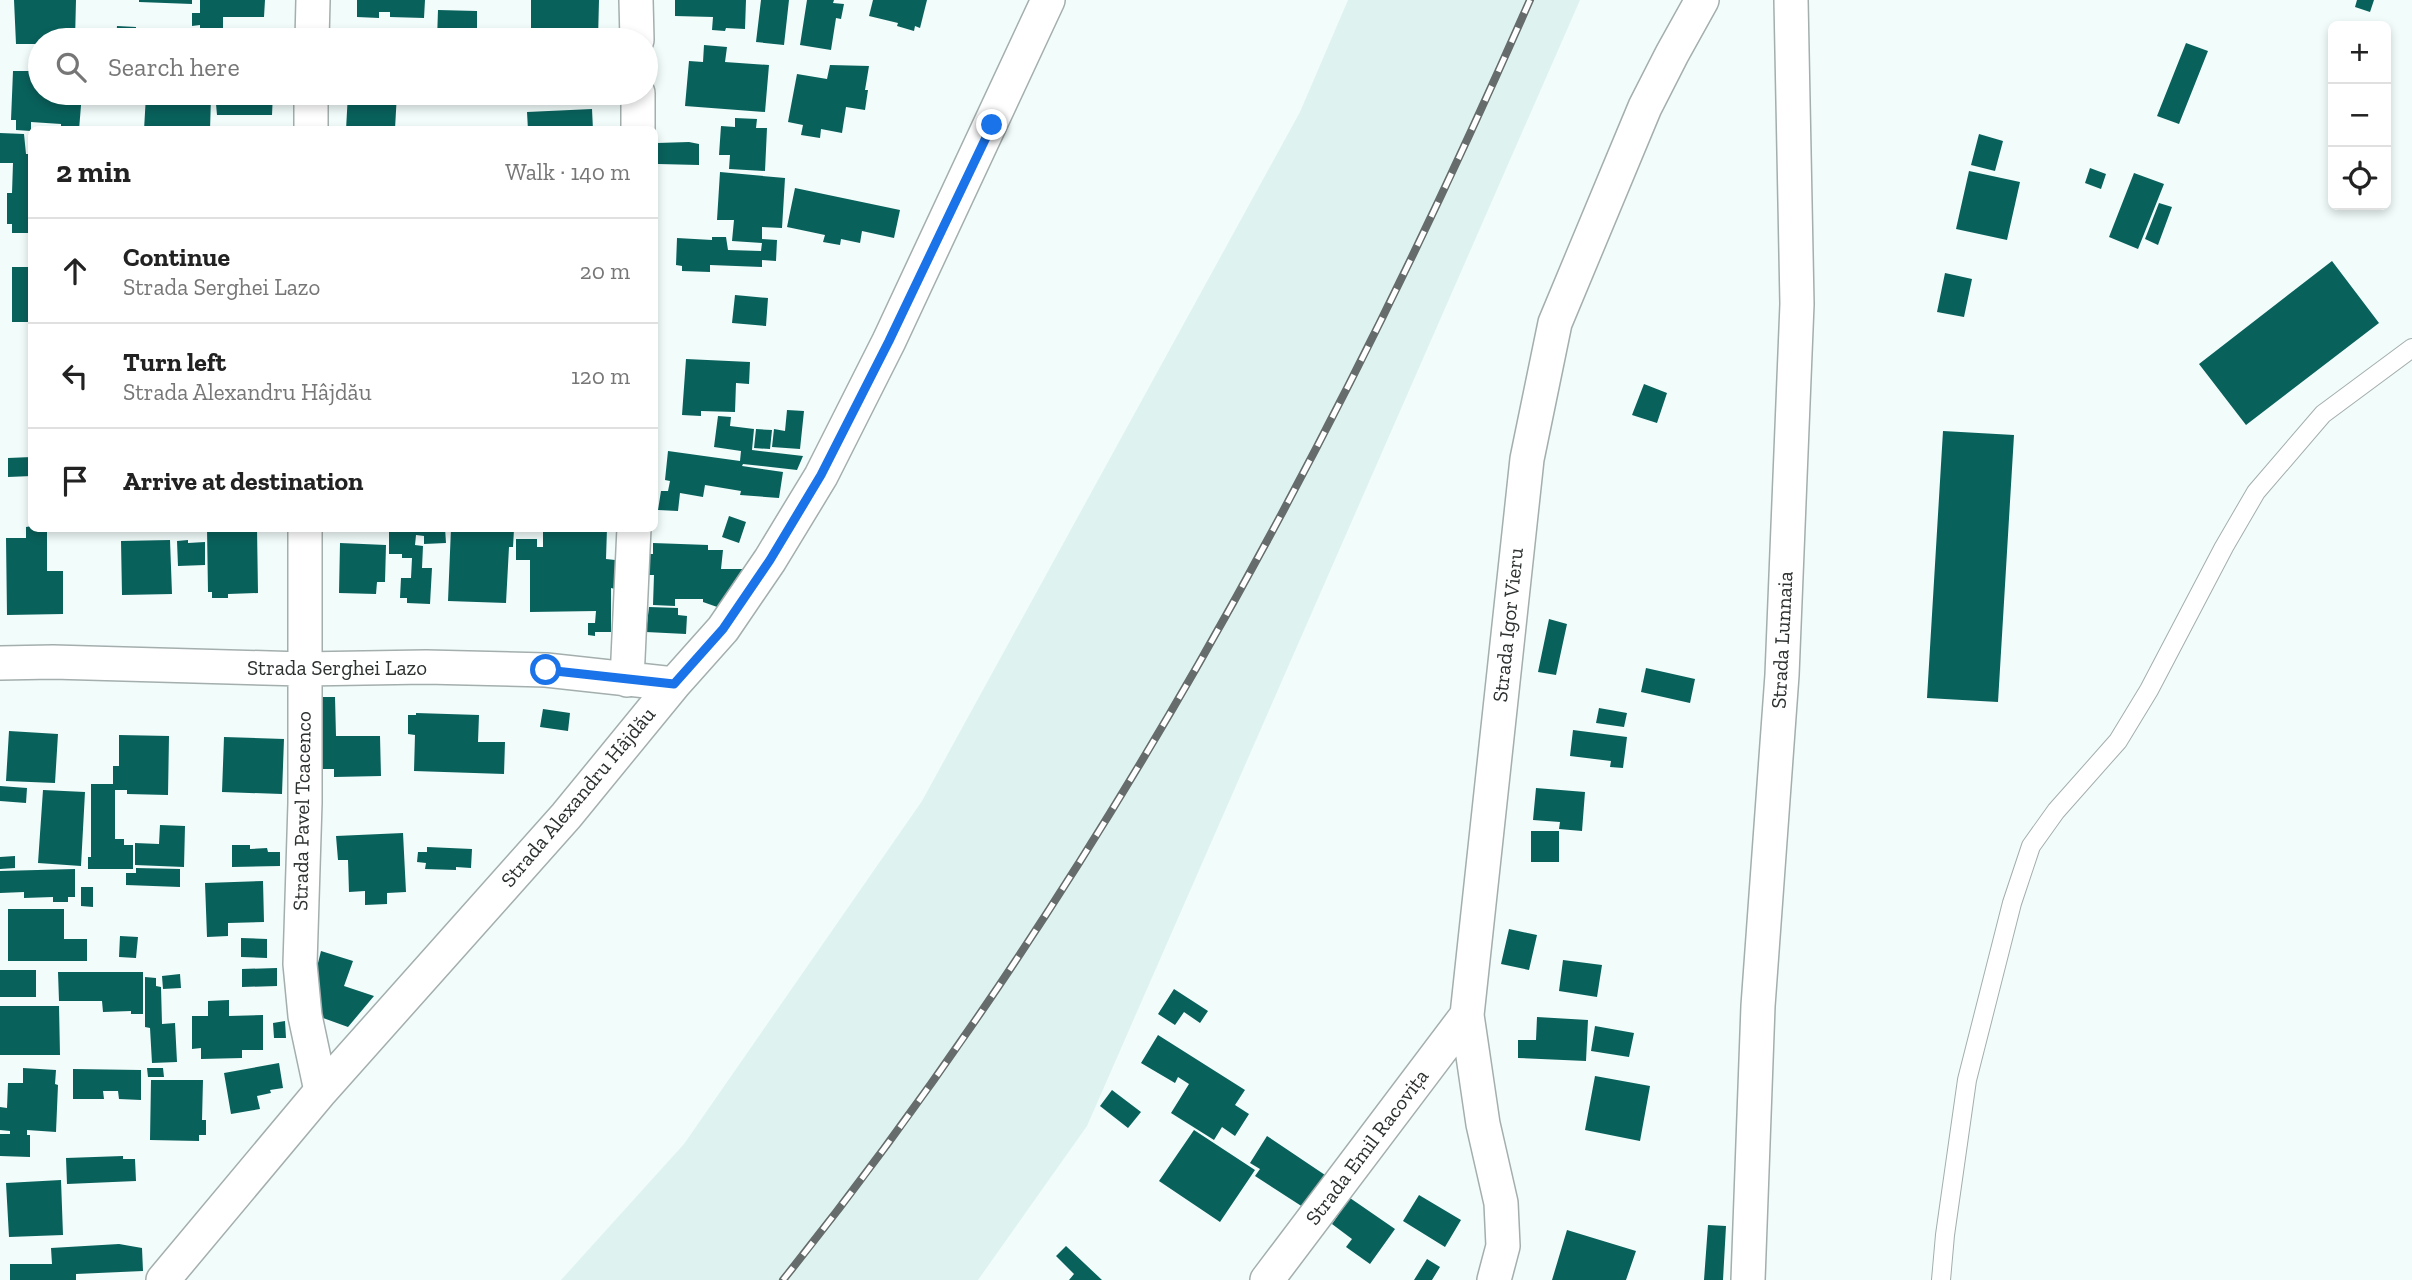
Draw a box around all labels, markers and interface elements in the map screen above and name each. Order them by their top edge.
map controls [2328,21,2391,210]
button: + [2328,21,2391,84]
search box [28,28,658,105]
icon: search [52,48,90,86]
text: Search here [108,51,240,83]
button: − [2328,84,2391,147]
route end [976,109,1007,140]
button: locate [2328,147,2391,210]
text: 2 min [56,154,131,190]
text: Walk · 140 m [505,158,630,186]
text: Continue [123,241,230,273]
icon: ahead [56,252,94,290]
text: 20 m [580,257,630,285]
text: Strada Serghei Lazo [123,273,320,301]
text: Turn left [123,346,226,378]
icon: left [56,357,94,395]
text: 120 m [571,362,630,390]
text: Strada Alexandru Hâjdău [123,378,372,406]
icon: arrive [56,462,94,500]
text: Arrive at destination [123,465,363,497]
street label: Strada Igor Vieru [1487,546,1528,703]
street label: Strada Lunnaia [1765,571,1798,709]
route start [530,654,561,685]
street label: Strada Serghei Lazo [247,655,427,680]
street label: Strada Alexandru Hâjdău [495,702,661,892]
street label: Strada Pavel Tcacenco [287,711,316,911]
street label: Strada Emil Racovița [1300,1064,1433,1230]

